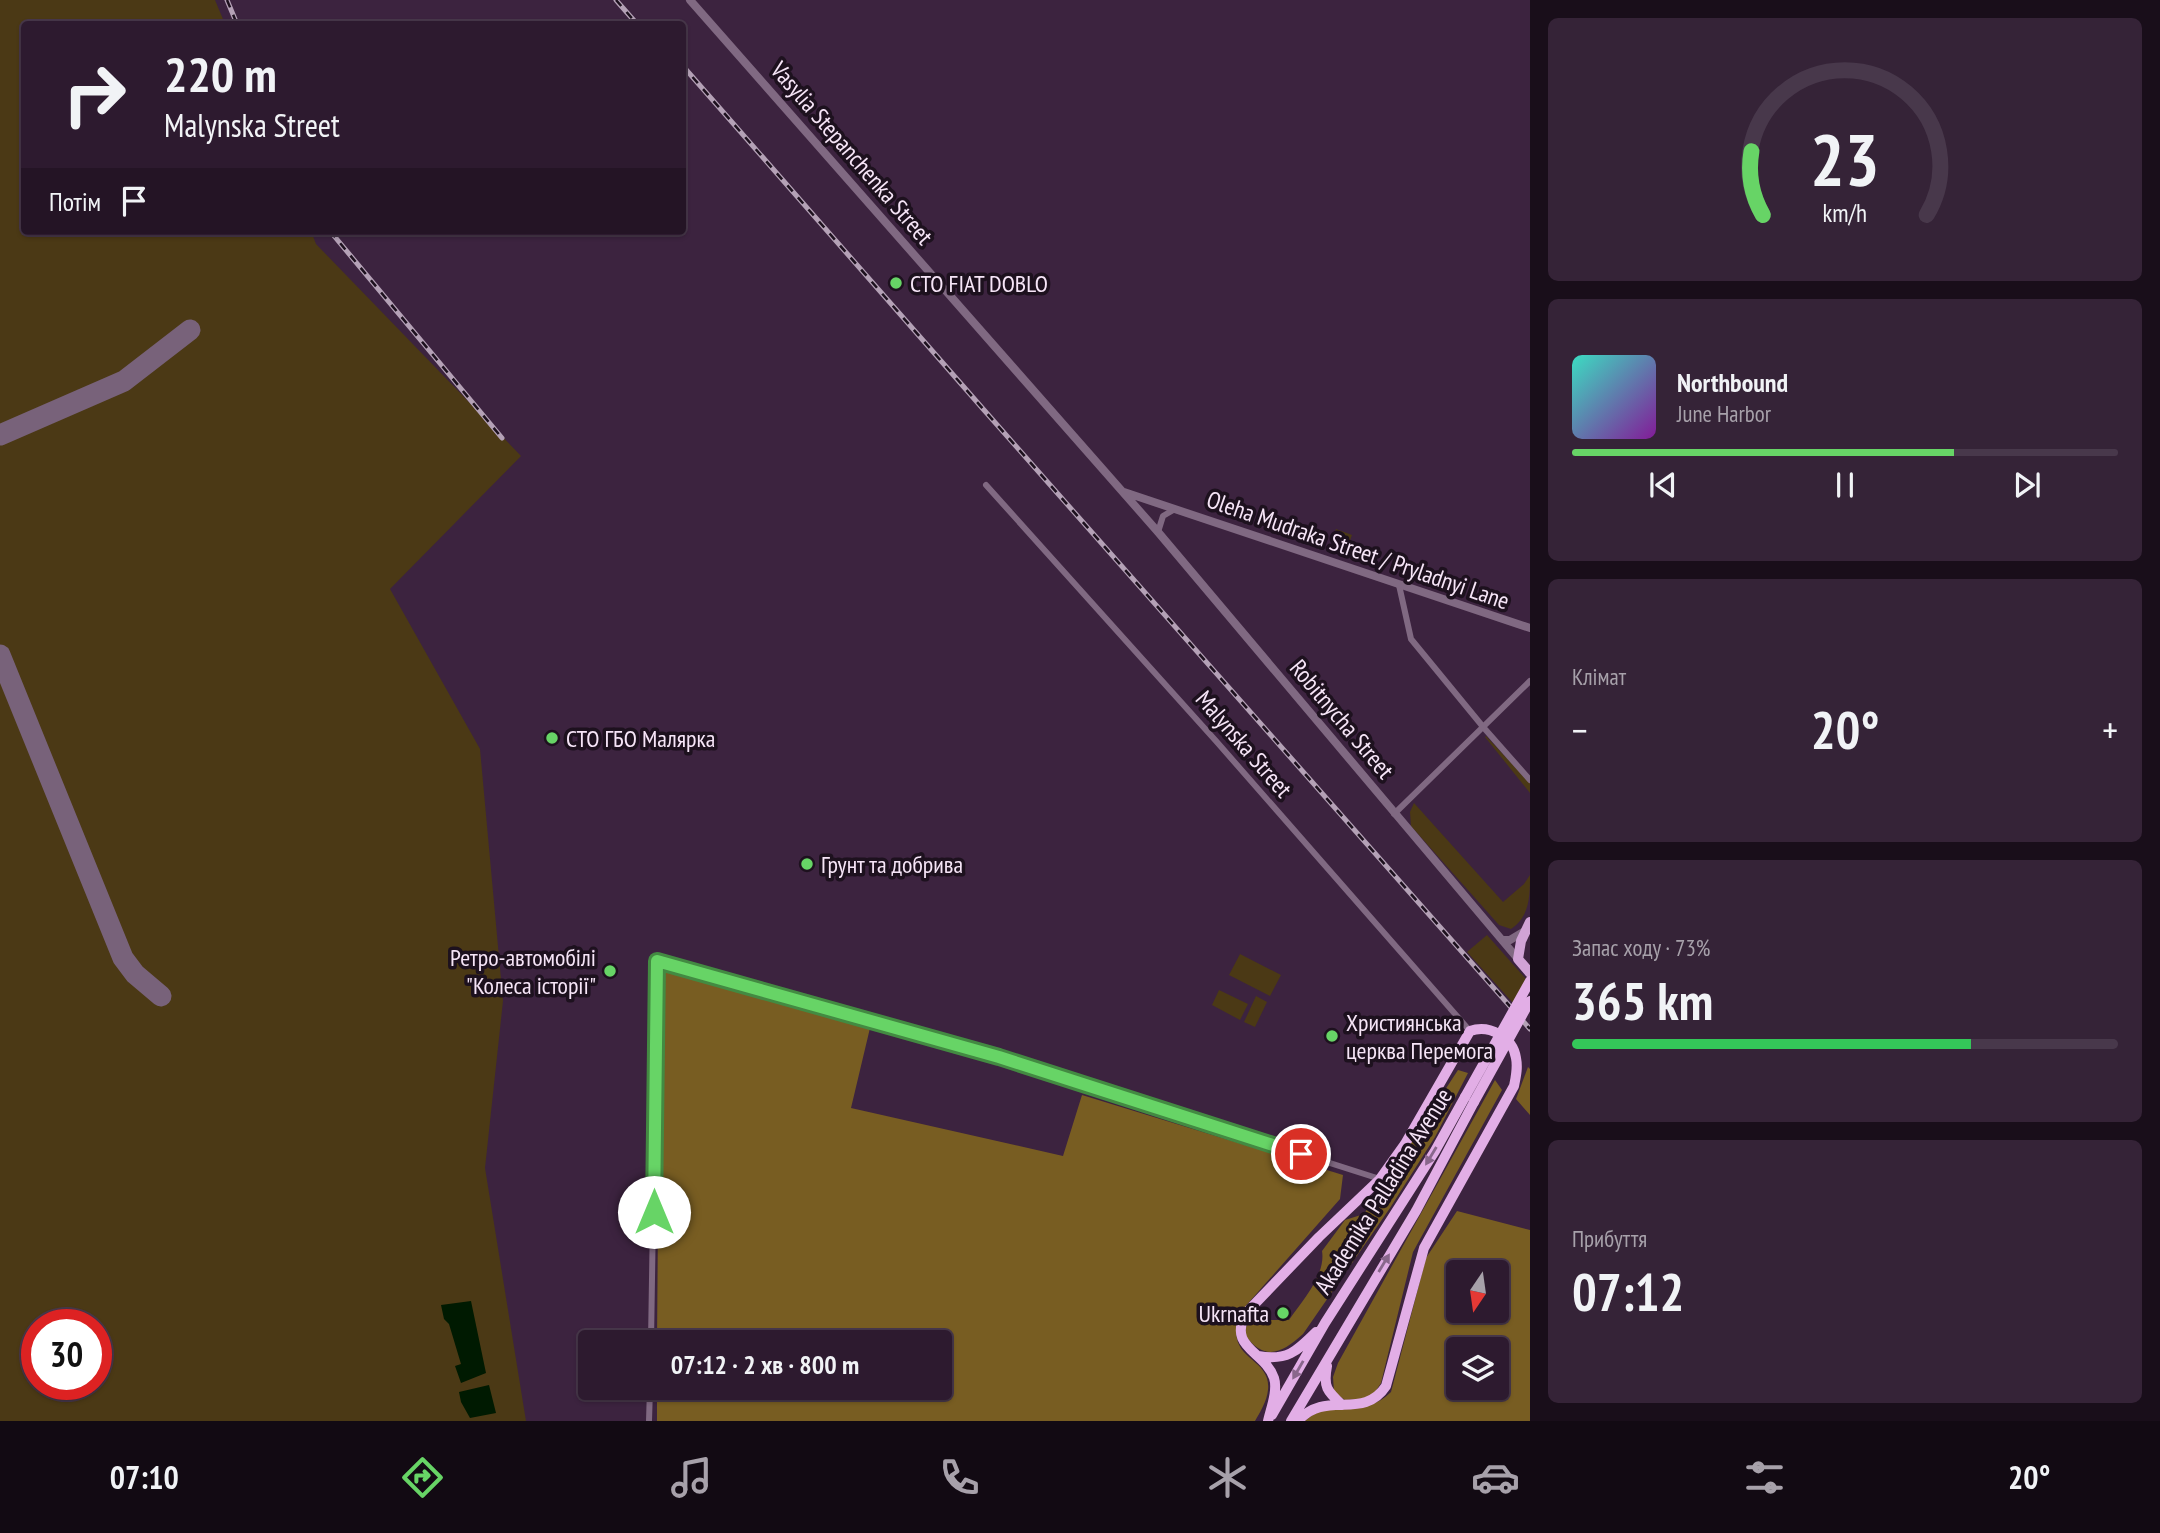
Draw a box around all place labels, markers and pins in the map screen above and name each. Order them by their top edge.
place label: СТО FIAT DOBLO [910,268,1048,299]
marker: СТО FIAT DOBLO [888,275,904,291]
place label: СТО ГБО Малярка [566,723,715,754]
marker: СТО ГБО Малярка [544,730,560,746]
place label: Грунт та добрива [821,849,963,880]
marker: Грунт та добрива [799,856,815,872]
place label: Ретро-автомобілі "Колеса історії" [450,942,596,1001]
marker: Ретро-автомобілі "Колеса історії" [602,963,618,979]
place label: Християнська церква Перемога [1346,1007,1493,1066]
marker: Християнська церква Перемога [1324,1028,1340,1044]
pin [1271,1124,1331,1184]
place label: Ukrnafta [1198,1298,1269,1329]
marker: Ukrnafta [1275,1305,1291,1321]

